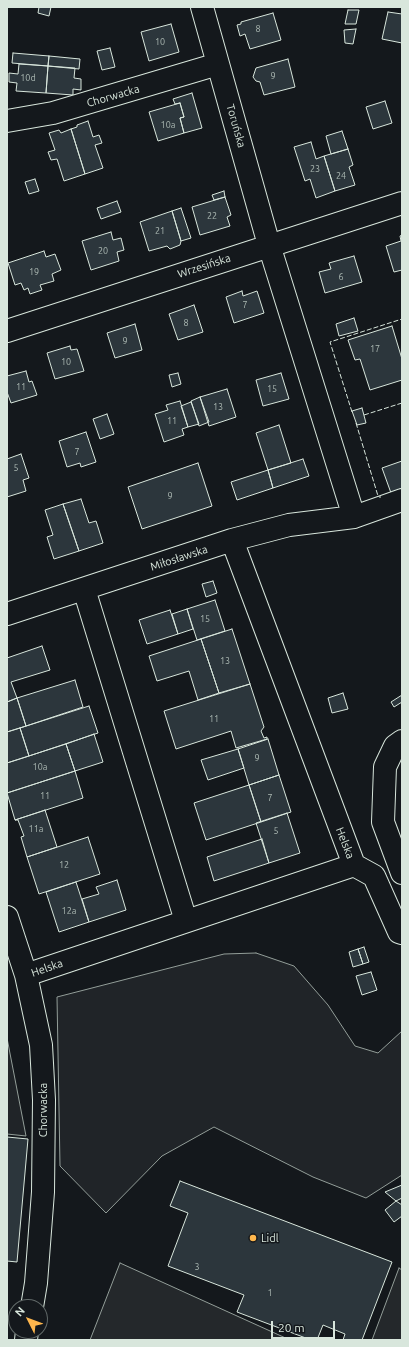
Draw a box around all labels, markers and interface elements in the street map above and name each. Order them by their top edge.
house number: 8 [255,24,261,34]
house number: 10 [155,37,165,47]
house number: 9 [270,71,276,81]
house number: 10d [20,73,36,83]
street label: Chorwacka [85,82,141,110]
street label: Toruńska [223,103,249,149]
house number: 10a [161,120,175,130]
house number: 23 [310,164,320,174]
house number: 24 [336,171,346,181]
house number: 22 [207,211,217,221]
house number: 21 [155,226,165,236]
house number: 20 [98,246,108,256]
street label: Wrzesińska [176,251,232,281]
house number: 19 [29,267,39,277]
house number: 6 [338,272,344,282]
house number: 7 [242,300,248,310]
house number: 8 [183,318,189,328]
house number: 9 [122,336,128,346]
house number: 17 [370,344,380,354]
house number: 10 [61,357,71,367]
house number: 11 [16,382,26,392]
house number: 15 [267,384,277,394]
house number: 13 [213,402,223,412]
house number: 11 [167,416,177,426]
house number: 7 [74,447,80,457]
house number: 5 [13,463,19,473]
house number: 9 [167,491,173,501]
street label: Miłosławska [149,543,209,573]
house number: 15 [200,614,210,624]
house number: 13 [220,656,230,666]
house number: 11 [209,714,219,724]
house number: 9 [254,753,260,763]
house number: 10a [33,762,47,772]
house number: 11 [40,791,50,801]
house number: 7 [267,793,273,803]
house number: 11a [29,824,43,834]
street label: Helska [333,825,357,861]
house number: 5 [273,826,279,836]
house number: 12 [59,860,69,870]
house number: 12a [62,906,76,916]
street label: Helska [29,956,65,980]
street label: Chorwacka [36,1083,50,1137]
place label: Lidl [261,1231,279,1245]
marker: Lidl [248,1233,258,1243]
house number: 3 [194,1262,200,1272]
house number: 1 [267,1288,273,1298]
north arrow [8,1299,48,1339]
text: N [13,1305,27,1319]
scale bar [273,1313,337,1339]
text: 20 m [278,1321,305,1334]

